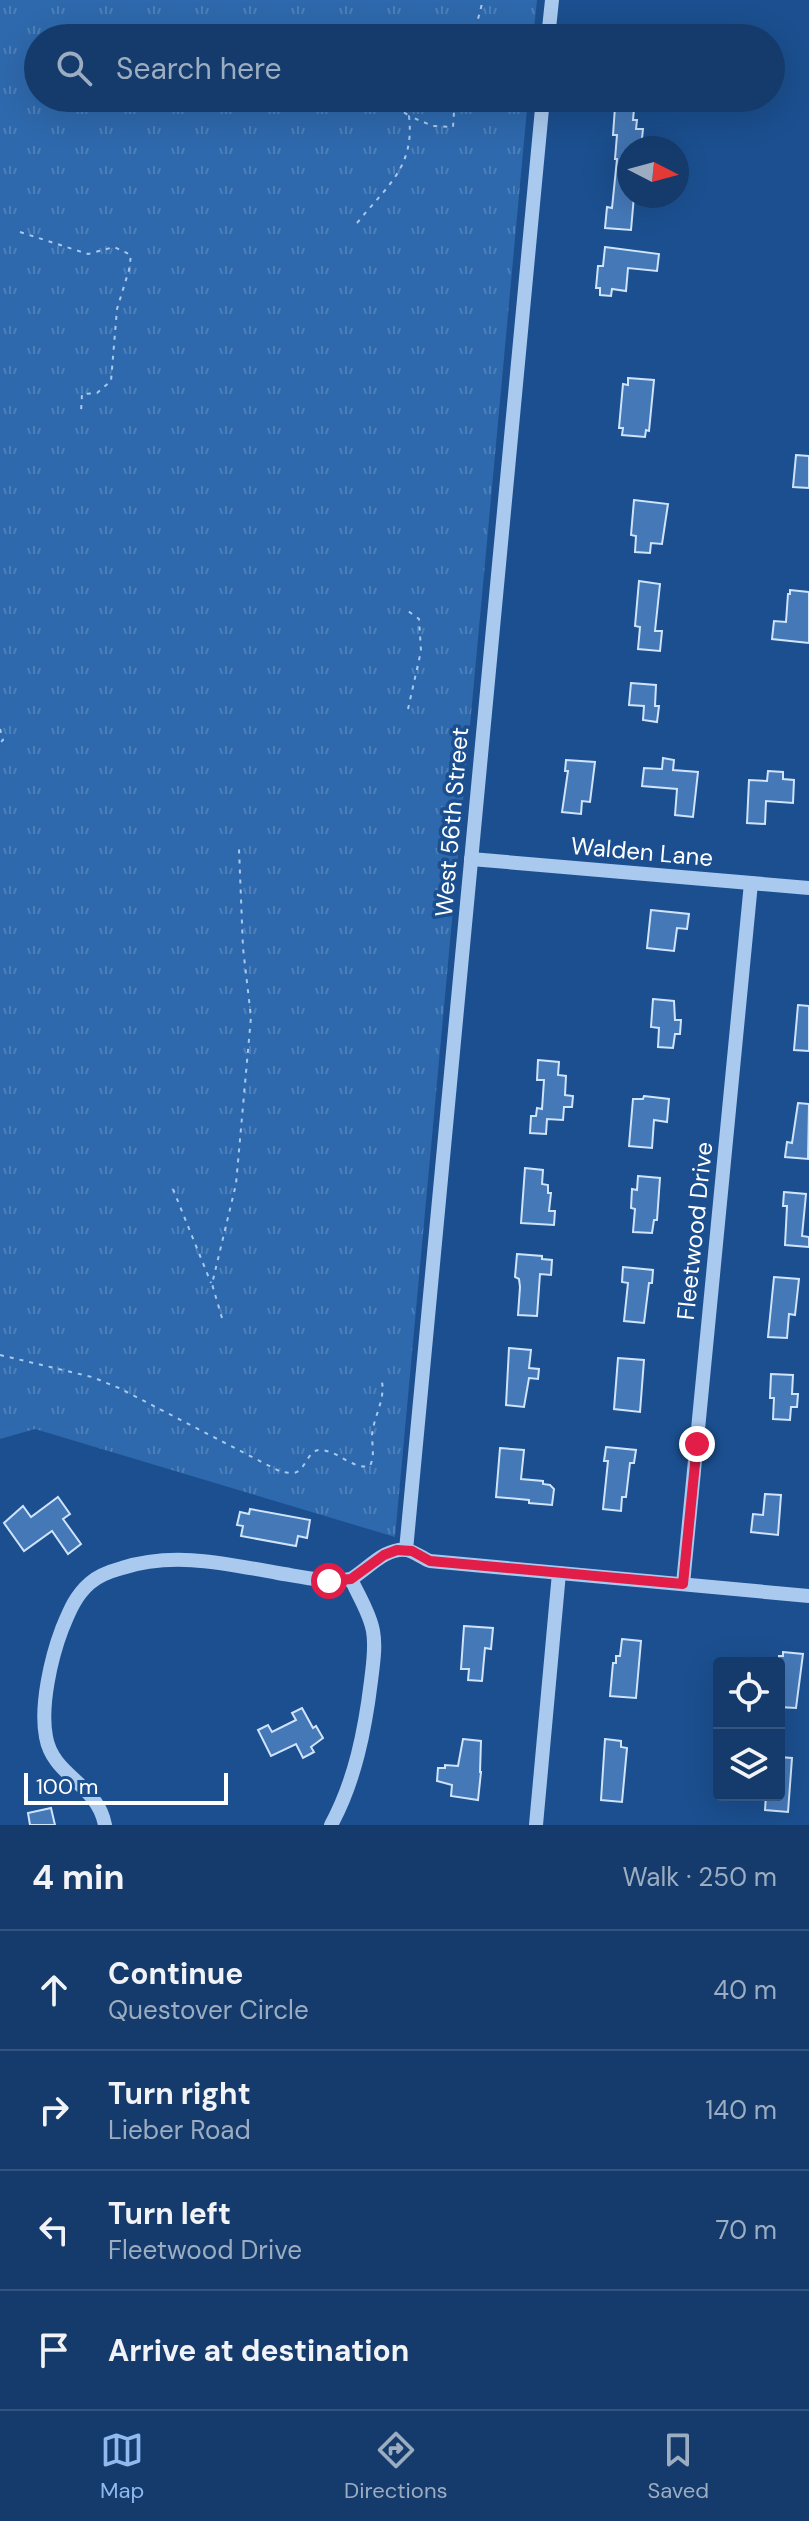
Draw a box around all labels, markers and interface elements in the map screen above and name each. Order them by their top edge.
search box [24,24,785,112]
icon: search [52,46,96,90]
text: Search here [116,49,282,88]
north arrow [617,136,689,208]
street label: West 56th Street [428,726,475,918]
street label: Walden Lane [570,830,714,873]
street label: Fleetwood Drive [670,1140,719,1322]
route end [679,1426,715,1462]
route start [311,1563,347,1599]
map controls [713,1657,785,1801]
button: locate [713,1657,785,1729]
button: layers [713,1729,785,1801]
scale bar [24,1769,228,1805]
text: 100 m [36,1772,98,1801]
text: 4 min [32,1855,124,1900]
text: Walk · 250 m [622,1860,777,1894]
text: Continue [108,1954,243,1993]
icon: ahead [32,1968,76,2012]
text: 40 m [713,1973,777,2007]
text: Questover Circle [108,1993,309,2027]
text: Turn right [108,2074,251,2113]
icon: right [32,2088,76,2132]
text: 140 m [705,2093,777,2127]
text: Lieber Road [108,2113,251,2147]
text: Turn left [108,2194,231,2233]
icon: left [32,2208,76,2252]
text: 70 m [716,2213,777,2247]
text: Fleetwood Drive [108,2233,302,2267]
icon: arrive [32,2328,76,2372]
text: Arrive at destination [108,2331,409,2370]
tab: Map [100,2428,144,2505]
tab: Directions [344,2428,448,2505]
tab: Saved [647,2428,709,2505]

